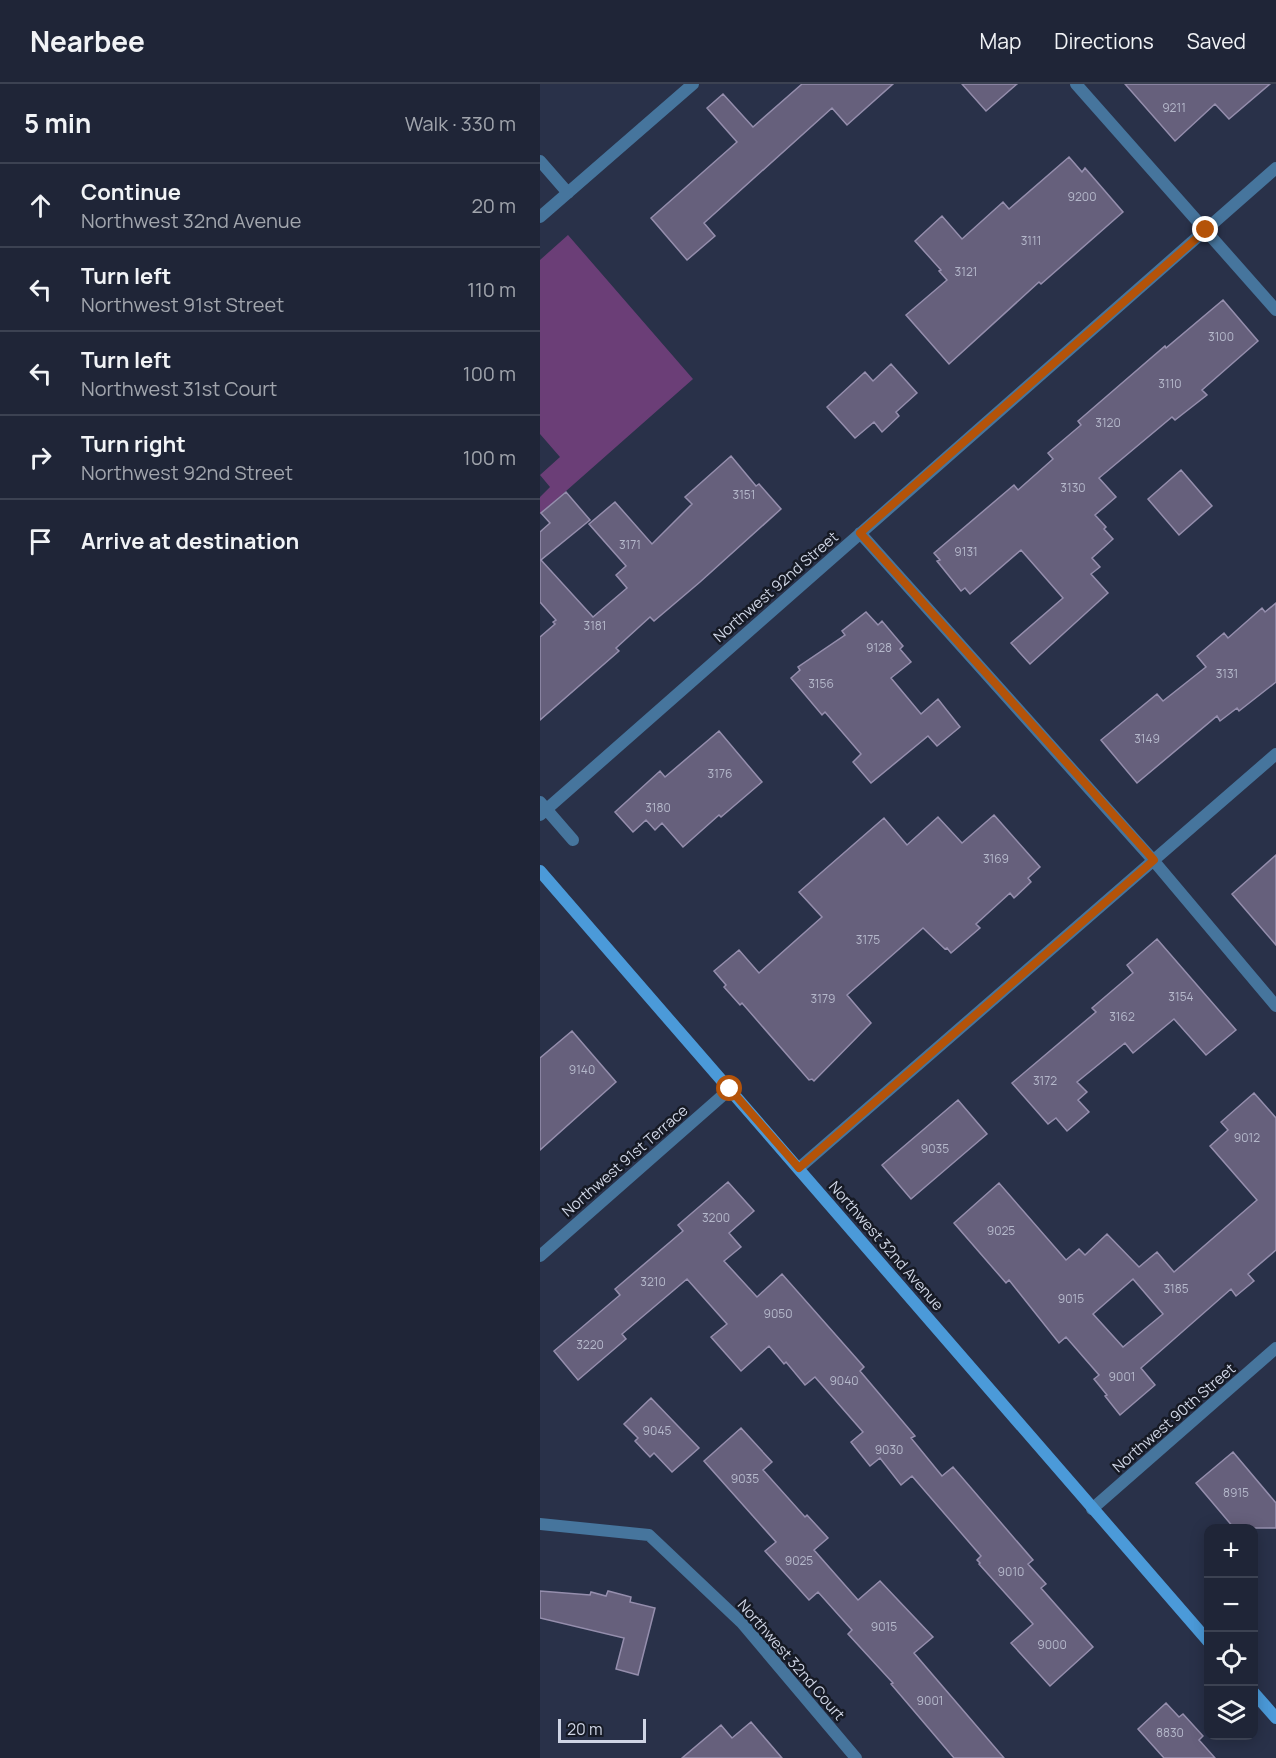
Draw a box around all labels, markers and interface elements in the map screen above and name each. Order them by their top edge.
text: Nearbee [30,22,145,60]
text: Map [980,27,1021,55]
text: Directions [1054,27,1154,55]
text: Saved [1187,27,1246,55]
house number: 9211 [1162,99,1186,116]
text: 5 min [24,105,91,141]
text: Walk · 330 m [405,110,516,137]
text: Continue [81,177,181,207]
house number: 9200 [1068,188,1096,205]
icon: ahead [24,189,57,222]
text: 20 m [471,192,516,219]
text: Northwest 32nd Avenue [81,207,301,234]
route end [1192,216,1218,242]
house number: 3111 [1021,232,1041,249]
text: Turn left [81,261,171,291]
house number: 3121 [955,263,977,280]
icon: left [24,273,57,306]
text: 110 m [467,276,516,303]
text: Northwest 91st Street [81,291,284,318]
house number: 3100 [1208,328,1234,345]
text: Turn left [81,345,171,375]
icon: left [24,357,57,390]
text: 100 m [463,360,516,387]
text: Northwest 31st Court [81,375,277,402]
house number: 3110 [1158,375,1182,392]
house number: 3120 [1095,414,1121,431]
text: Turn right [81,429,186,459]
icon: right [24,441,57,474]
text: 100 m [463,444,516,471]
text: Northwest 92nd Street [81,459,293,486]
house number: 3130 [1060,479,1086,496]
house number: 3151 [733,486,755,503]
icon: arrive [24,525,57,558]
text: Arrive at destination [81,526,299,556]
street label: Northwest 92nd Street [709,527,843,647]
house number: 3171 [619,536,641,553]
house number: 9131 [954,543,978,560]
house number: 3181 [584,617,606,634]
house number: 9128 [866,639,892,656]
house number: 3131 [1216,665,1238,682]
house number: 3156 [808,675,834,692]
house number: 3149 [1134,730,1160,747]
house number: 3176 [708,765,732,782]
house number: 3180 [645,799,671,816]
house number: 3169 [983,850,1009,867]
house number: 3175 [856,931,880,948]
house number: 3154 [1168,988,1194,1005]
house number: 3179 [811,990,835,1007]
house number: 3162 [1109,1008,1135,1025]
house number: 9140 [569,1061,595,1078]
house number: 3172 [1033,1072,1057,1089]
route start [716,1075,742,1101]
street label: Northwest 91st Terrace [557,1100,692,1221]
house number: 9012 [1234,1129,1260,1146]
house number: 9035 [921,1140,949,1157]
street label: Northwest 32nd Avenue [824,1176,949,1315]
house number: 3200 [702,1209,730,1226]
house number: 9025 [987,1222,1015,1239]
house number: 3210 [640,1273,666,1290]
house number: 3185 [1163,1280,1189,1297]
house number: 9015 [1058,1290,1084,1307]
house number: 9050 [763,1305,793,1322]
house number: 3220 [576,1336,604,1353]
street label: Northwest 90th Street [1108,1358,1240,1477]
house number: 9001 [1109,1368,1135,1385]
house number: 9040 [829,1372,859,1389]
house number: 9045 [643,1422,671,1439]
house number: 9030 [875,1441,903,1458]
house number: 9035 [731,1470,759,1487]
house number: 8915 [1223,1484,1249,1501]
map controls [1204,1524,1258,1740]
button: + [1204,1524,1258,1578]
house number: 9025 [785,1552,813,1569]
house number: 9010 [998,1563,1024,1580]
button: − [1204,1578,1258,1632]
street label: Northwest 32nd Court [733,1595,850,1725]
house number: 9015 [871,1618,897,1635]
button: locate [1204,1632,1258,1686]
house number: 9000 [1037,1636,1067,1653]
button: layers [1204,1686,1258,1740]
house number: 9001 [917,1692,943,1709]
scale bar [558,1716,646,1744]
text: 20 m [567,1718,603,1740]
house number: 8830 [1156,1724,1184,1741]

